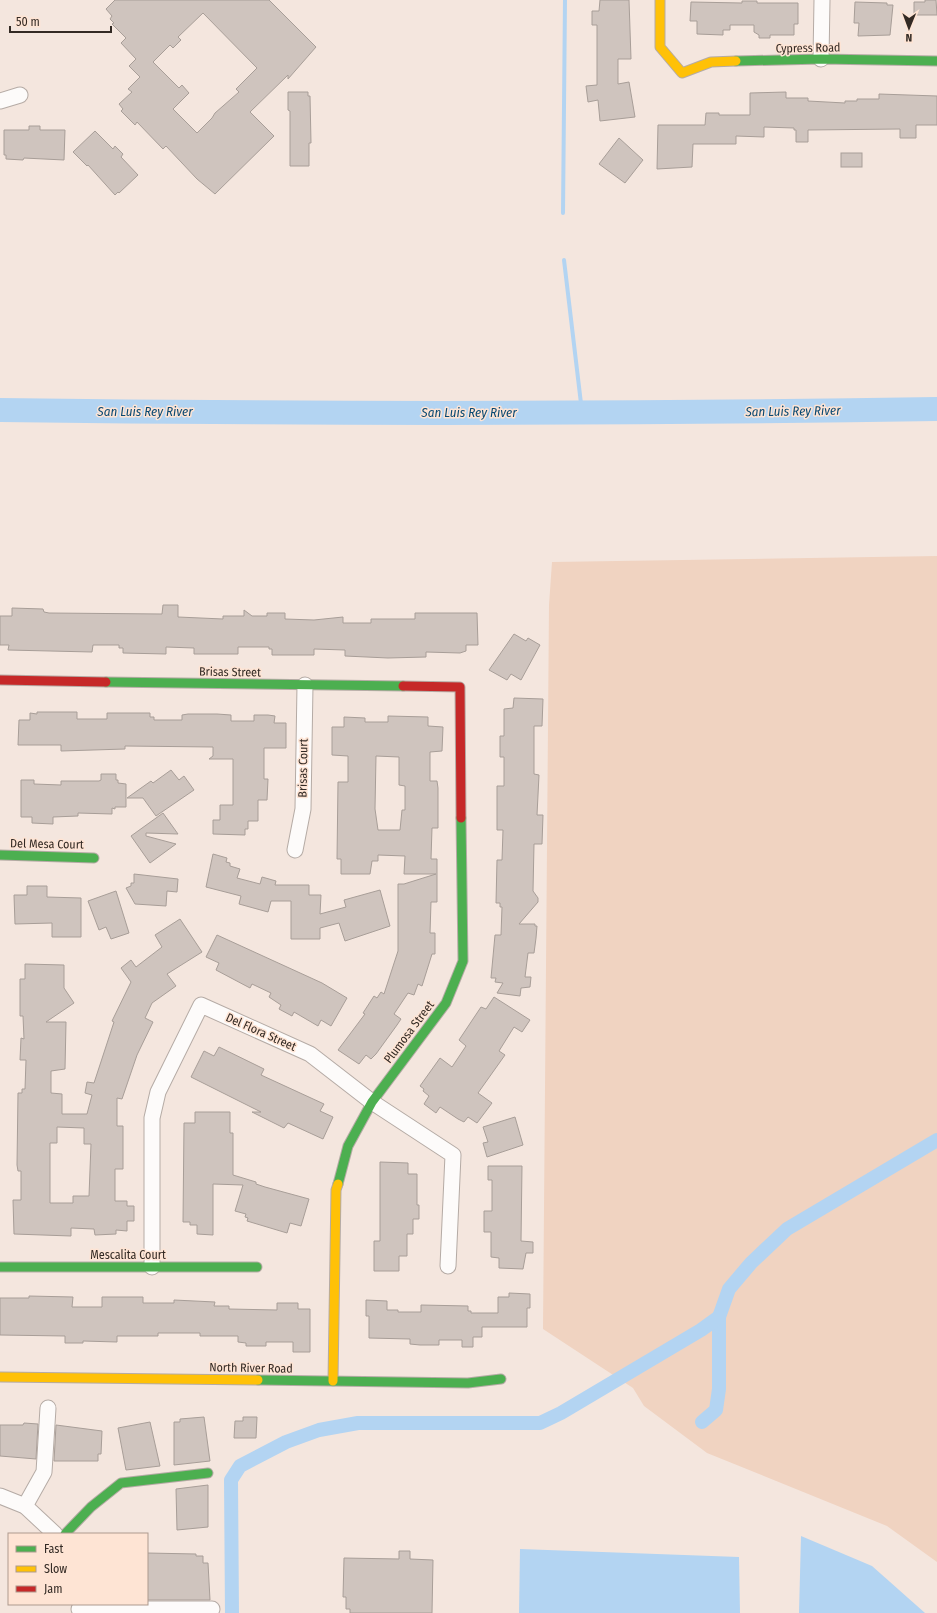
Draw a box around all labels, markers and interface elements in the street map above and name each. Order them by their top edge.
scale bar [10,8,111,34]
north arrow [889,8,929,48]
text: 50 m [16,15,40,29]
text: N [905,31,912,44]
street label: Cypress Road [775,40,841,56]
water label: San Luis Rey River [744,403,841,419]
water label: San Luis Rey River [96,404,193,419]
water label: San Luis Rey River [420,405,517,420]
street label: Brisas Street [199,664,261,680]
street label: Brisas Court [295,738,311,798]
street label: Del Mesa Court [10,836,84,852]
street label: Plumosa Street [381,998,437,1066]
street label: Del Flora Street [224,1010,298,1054]
street label: Mescalita Court [90,1248,166,1262]
street label: North River Road [209,1360,293,1376]
legend [8,1533,148,1605]
text: Fast [44,1542,63,1556]
text: Slow [44,1562,67,1576]
text: Jam [44,1582,62,1596]

